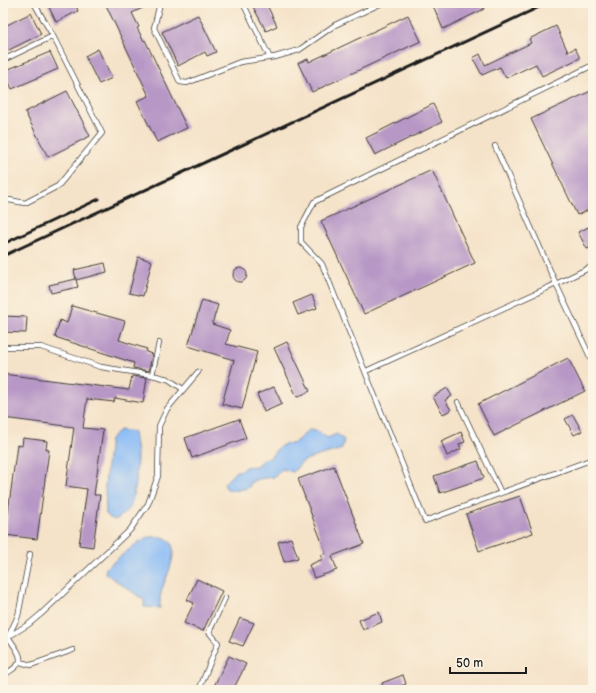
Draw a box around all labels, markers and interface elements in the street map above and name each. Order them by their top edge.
scale bar [450,649,526,675]
text: 50 m [456,656,483,671]

